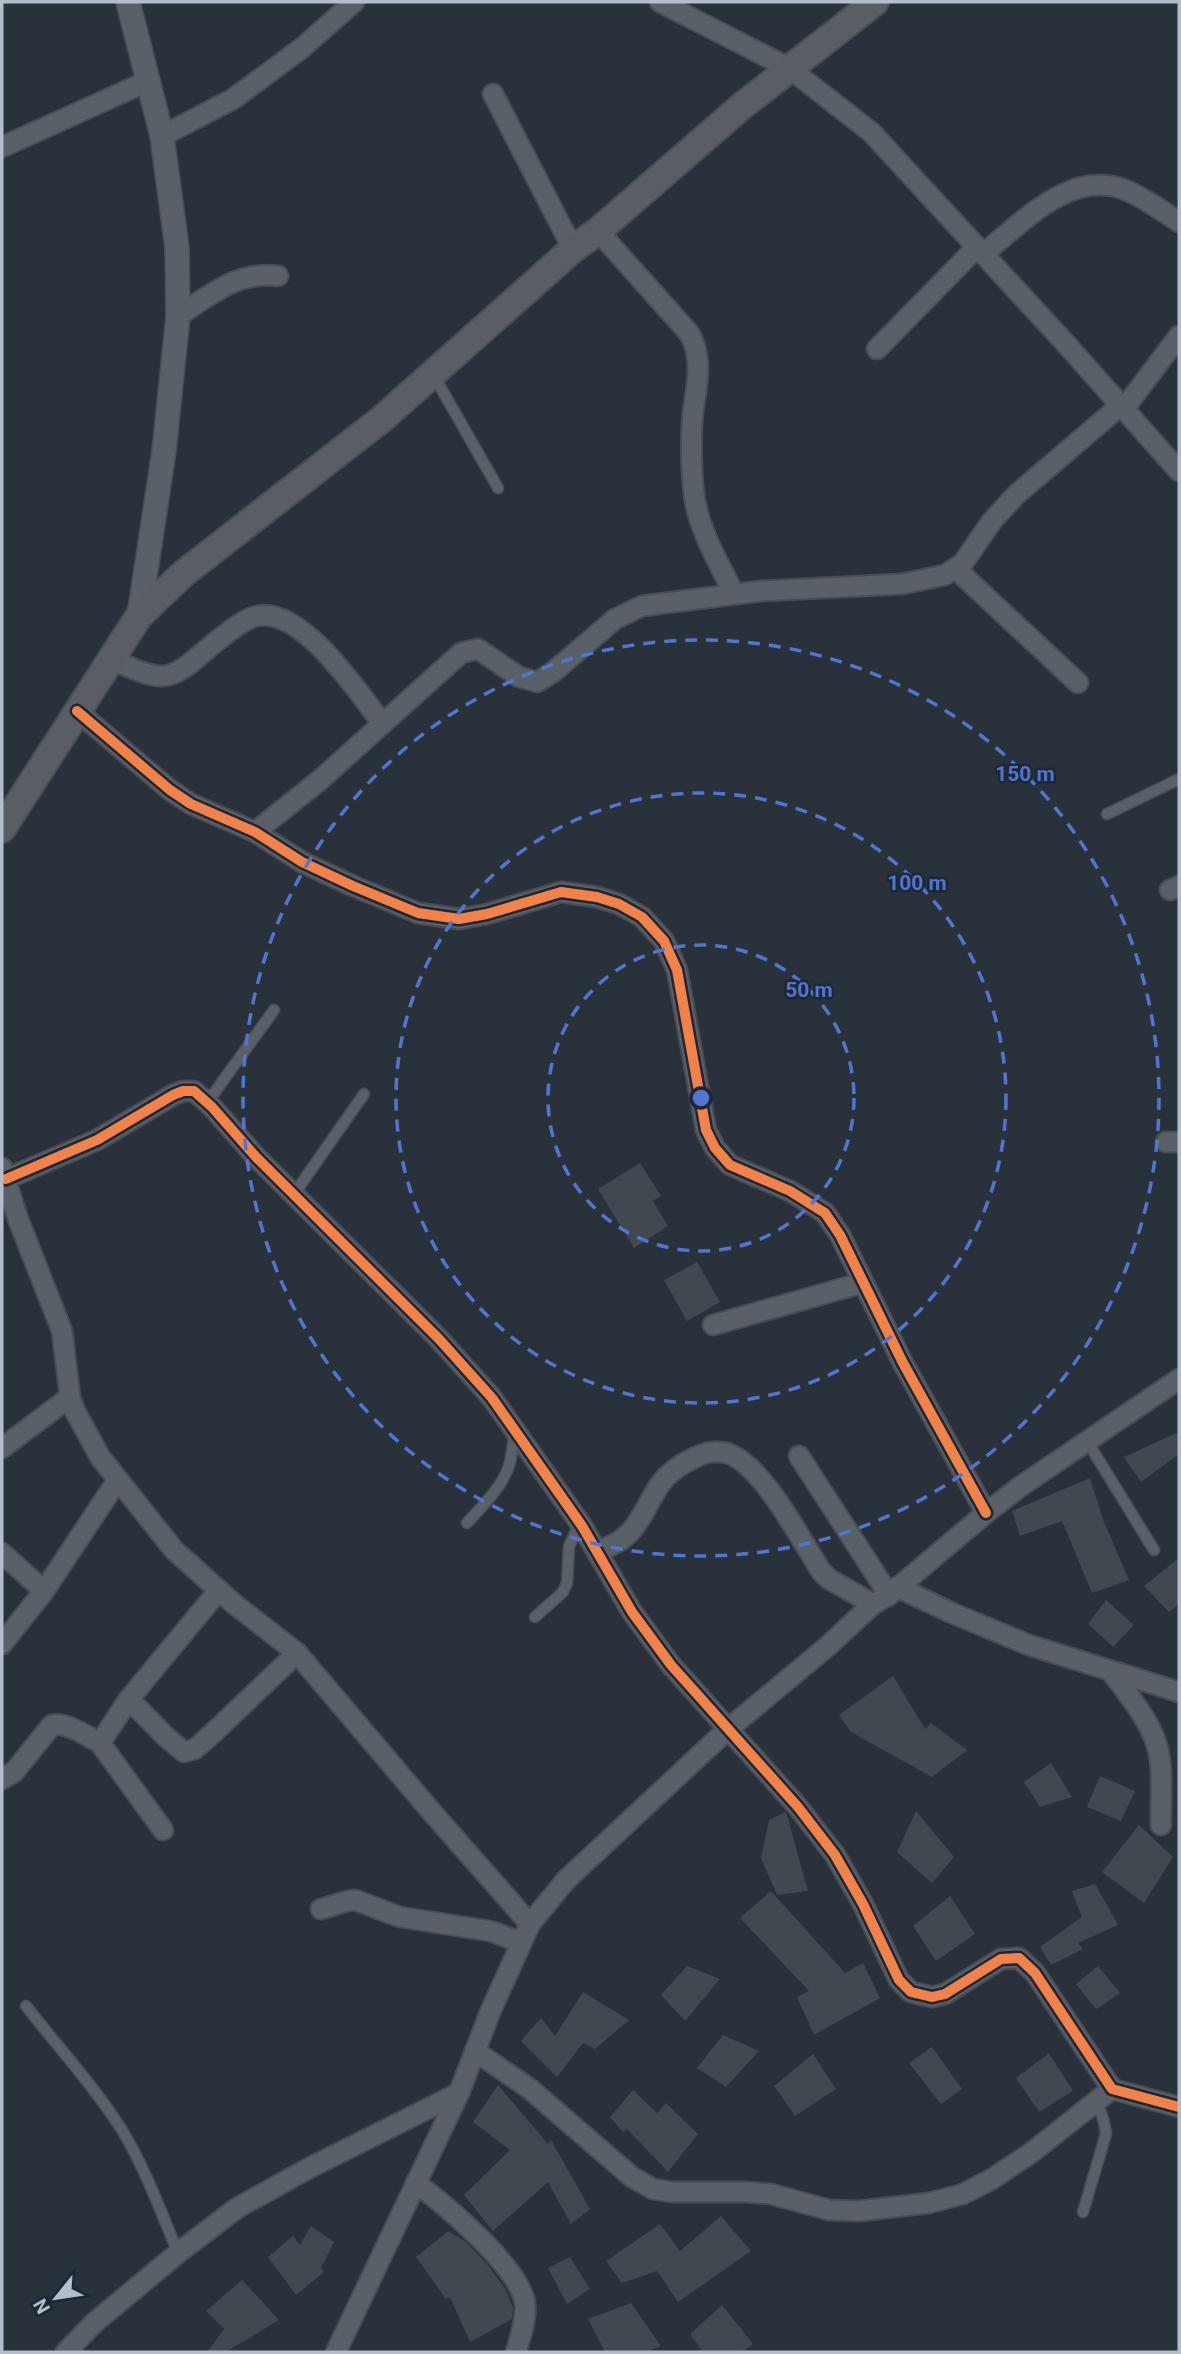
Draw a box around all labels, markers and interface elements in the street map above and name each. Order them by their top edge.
text: 150 m [995,762,1055,786]
text: 100 m [887,871,947,895]
text: 50 m [785,978,833,1002]
centre of rings [689,1086,713,1110]
north arrow [21,2263,91,2333]
text: N [28,2295,55,2318]

